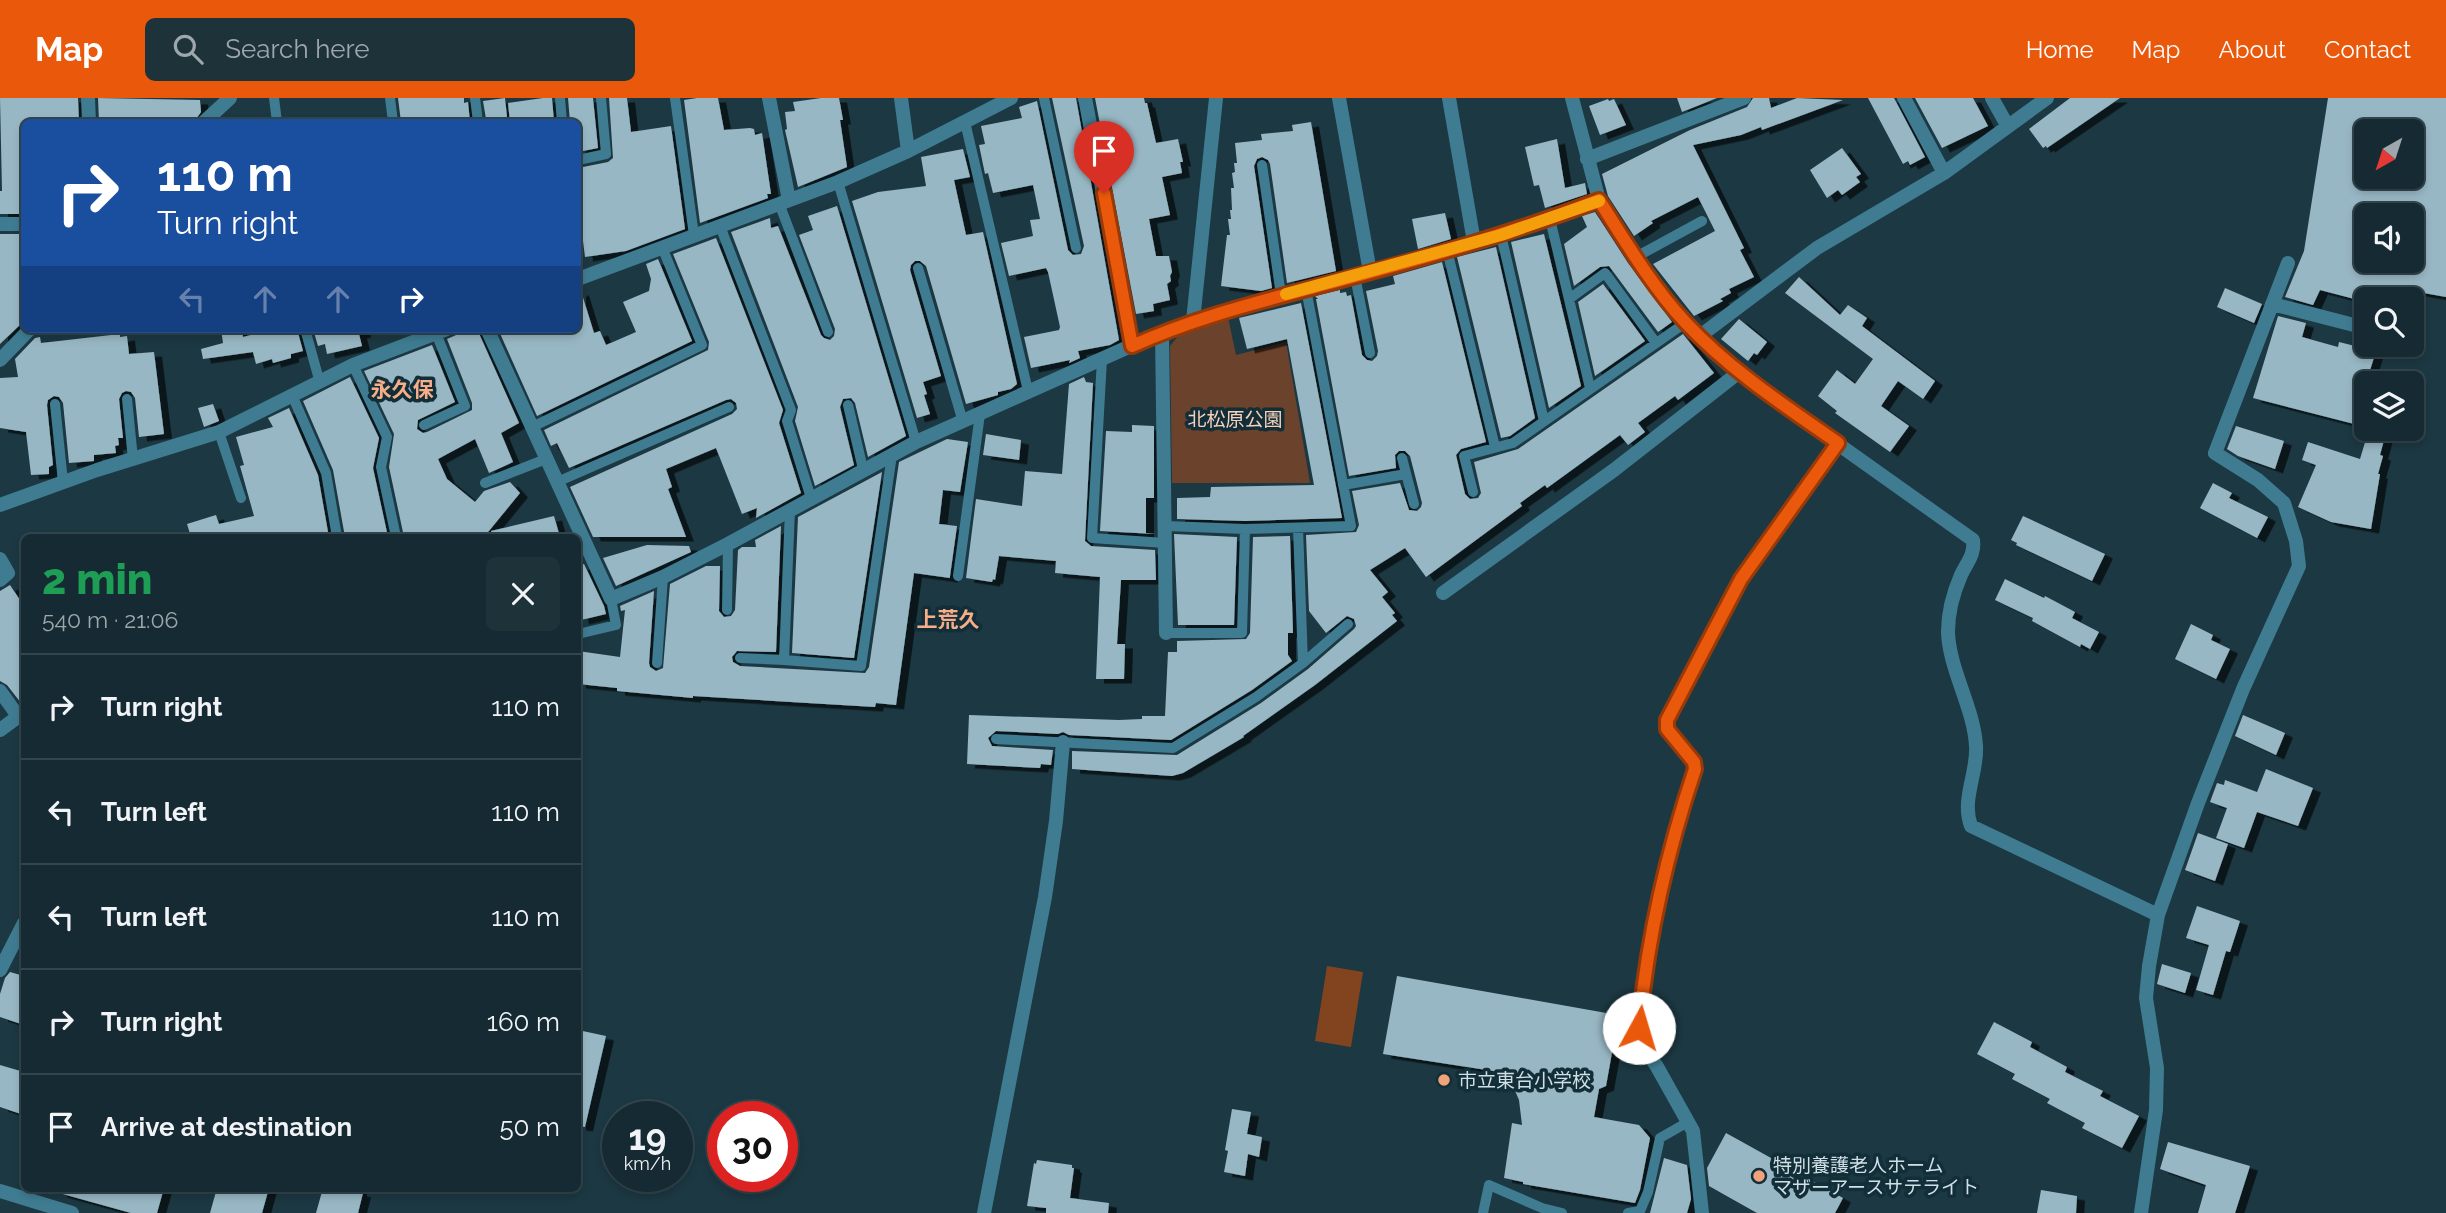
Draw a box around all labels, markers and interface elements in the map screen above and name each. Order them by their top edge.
search box [145,18,635,81]
text: Map [35,30,103,69]
icon: search [169,30,207,68]
text: Search here [225,34,370,64]
text: Home [2026,35,2094,64]
text: Map [2132,35,2180,64]
text: About [2218,35,2286,64]
text: Contact [2324,35,2411,64]
north arrow [2354,119,2424,189]
map controls [2354,119,2424,441]
pin [1074,121,1134,193]
icon: arrive [1085,132,1123,170]
text: 110 m [157,145,293,202]
icon: right [42,147,133,238]
button: sound [2354,203,2424,273]
text: Turn right [157,204,298,241]
icon: left [173,280,211,318]
icon: ahead [246,280,284,318]
icon: ahead [319,280,357,318]
icon: right [392,280,430,318]
button: search [2354,287,2424,357]
button: layers [2354,371,2424,441]
district label: 永久保 [371,377,434,402]
park label: 北松原公園 [1187,408,1283,430]
text: 2 min [42,555,152,604]
button: close [486,557,560,631]
text: 540 m · 21:06 [42,606,178,633]
district label: 上荒久 [917,607,980,632]
icon: right [42,688,80,726]
text: Turn right [101,692,222,722]
text: 110 m [491,692,560,722]
icon: left [42,793,80,831]
text: Turn left [101,797,207,827]
text: 110 m [491,797,560,827]
icon: left [42,898,80,936]
text: Turn left [101,902,207,932]
text: 110 m [491,902,560,932]
position arrow [1602,991,1676,1065]
icon: right [42,1003,80,1041]
text: Turn right [101,1007,222,1037]
text: 160 m [487,1007,560,1037]
place label: 市立東台小学校 [1458,1069,1591,1091]
marker: 市立東台小学校 [1436,1072,1452,1088]
speed limit sign: 30 [707,1101,798,1192]
icon: arrive [42,1108,80,1146]
text: Arrive at destination [101,1112,352,1142]
text: 50 m [499,1112,560,1142]
text: 19 [629,1117,666,1158]
text: km/h [624,1153,671,1174]
place label: 特別養護老人ホーム マザーアースサテライト [1773,1154,1979,1198]
marker: 特別養護老人ホーム マザーアースサテライト [1751,1168,1767,1184]

